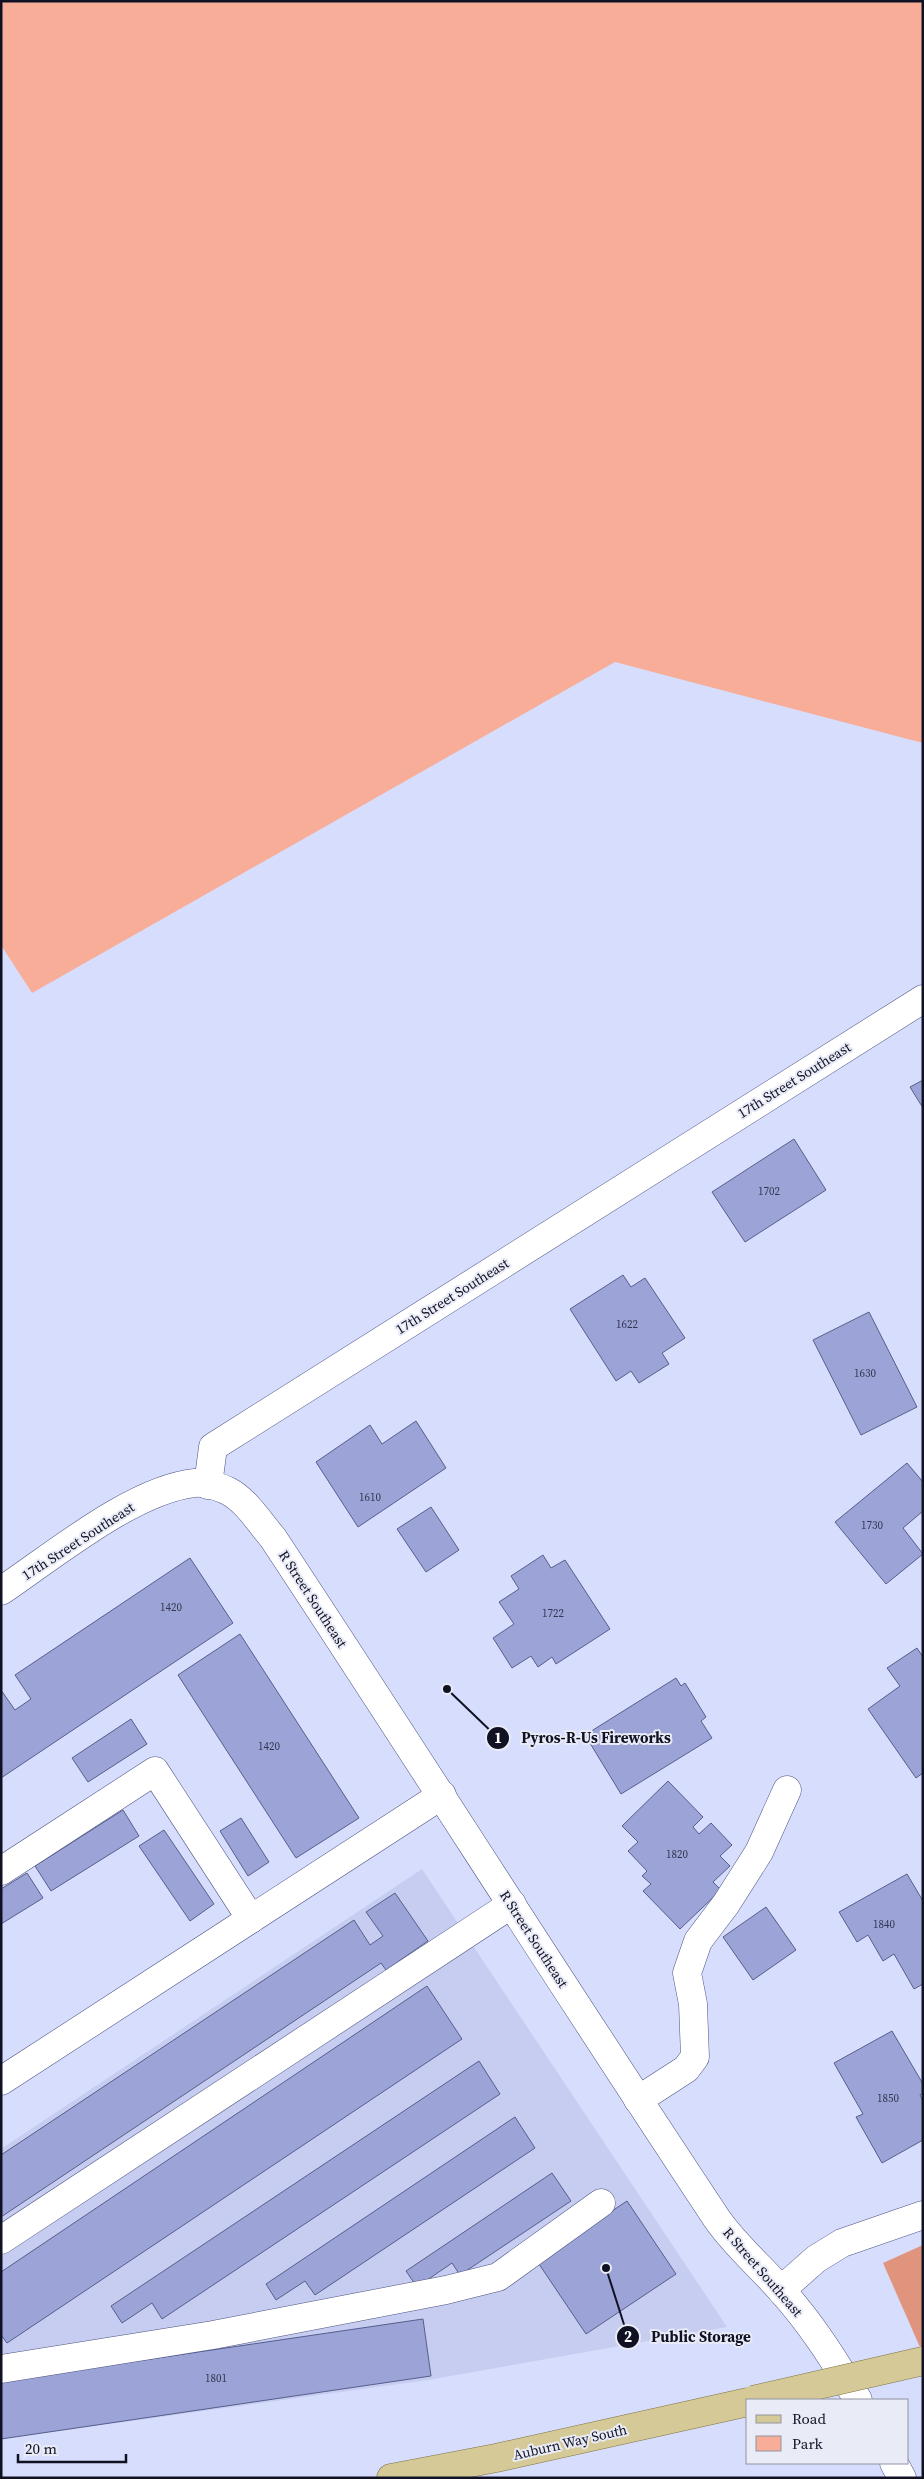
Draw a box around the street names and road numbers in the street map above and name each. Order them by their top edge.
street label: 17th Street Southeast [733,1037,855,1123]
street label: 17th Street Southeast [391,1253,513,1339]
street label: 17th Street Southeast [18,1497,138,1585]
street label: R Street Southeast [274,1546,352,1652]
street label: R Street Southeast [495,1886,573,1992]
street label: R Street Southeast [719,2223,808,2321]
street label: Auburn Way South [511,2419,629,2465]

